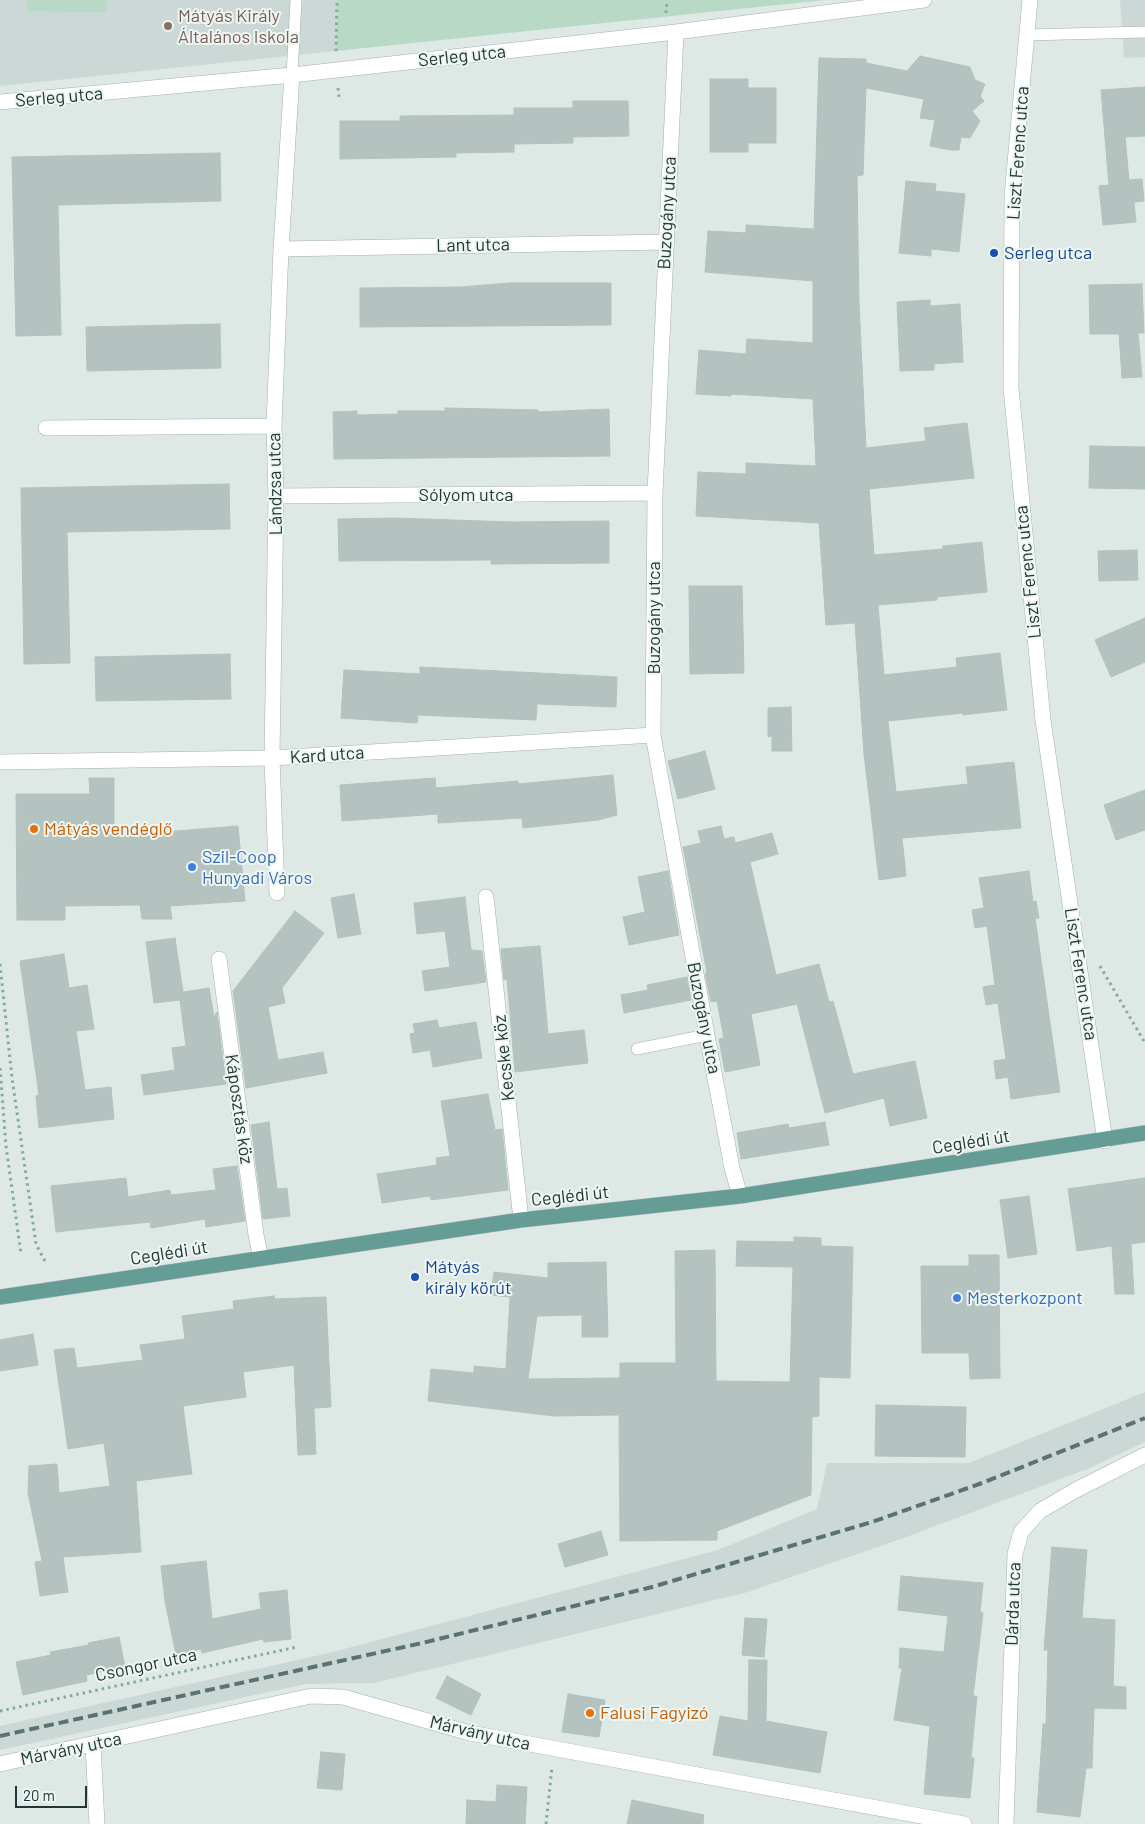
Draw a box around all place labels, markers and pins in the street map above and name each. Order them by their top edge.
place label: Mátyás Király Általános Iskola [178,5,299,48]
marker: Mátyás Király Általános Iskola [162,20,174,32]
place label: Serleg utca [1004,242,1092,264]
marker: Serleg utca [988,247,1000,259]
place label: Mátyás vendéglő [44,818,172,840]
marker: Mátyás vendéglő [28,823,40,835]
place label: Szil-Coop Hunyadi Város [202,846,312,889]
marker: Szil-Coop Hunyadi Város [186,861,198,873]
place label: Mátyás király körút [425,1256,511,1298]
marker: Mátyás király körút [409,1271,421,1283]
place label: Mesterkozpont [967,1287,1083,1309]
marker: Mesterkozpont [951,1292,963,1304]
place label: Falusi Fagyizó [600,1702,709,1724]
marker: Falusi Fagyizó [584,1707,596,1719]

